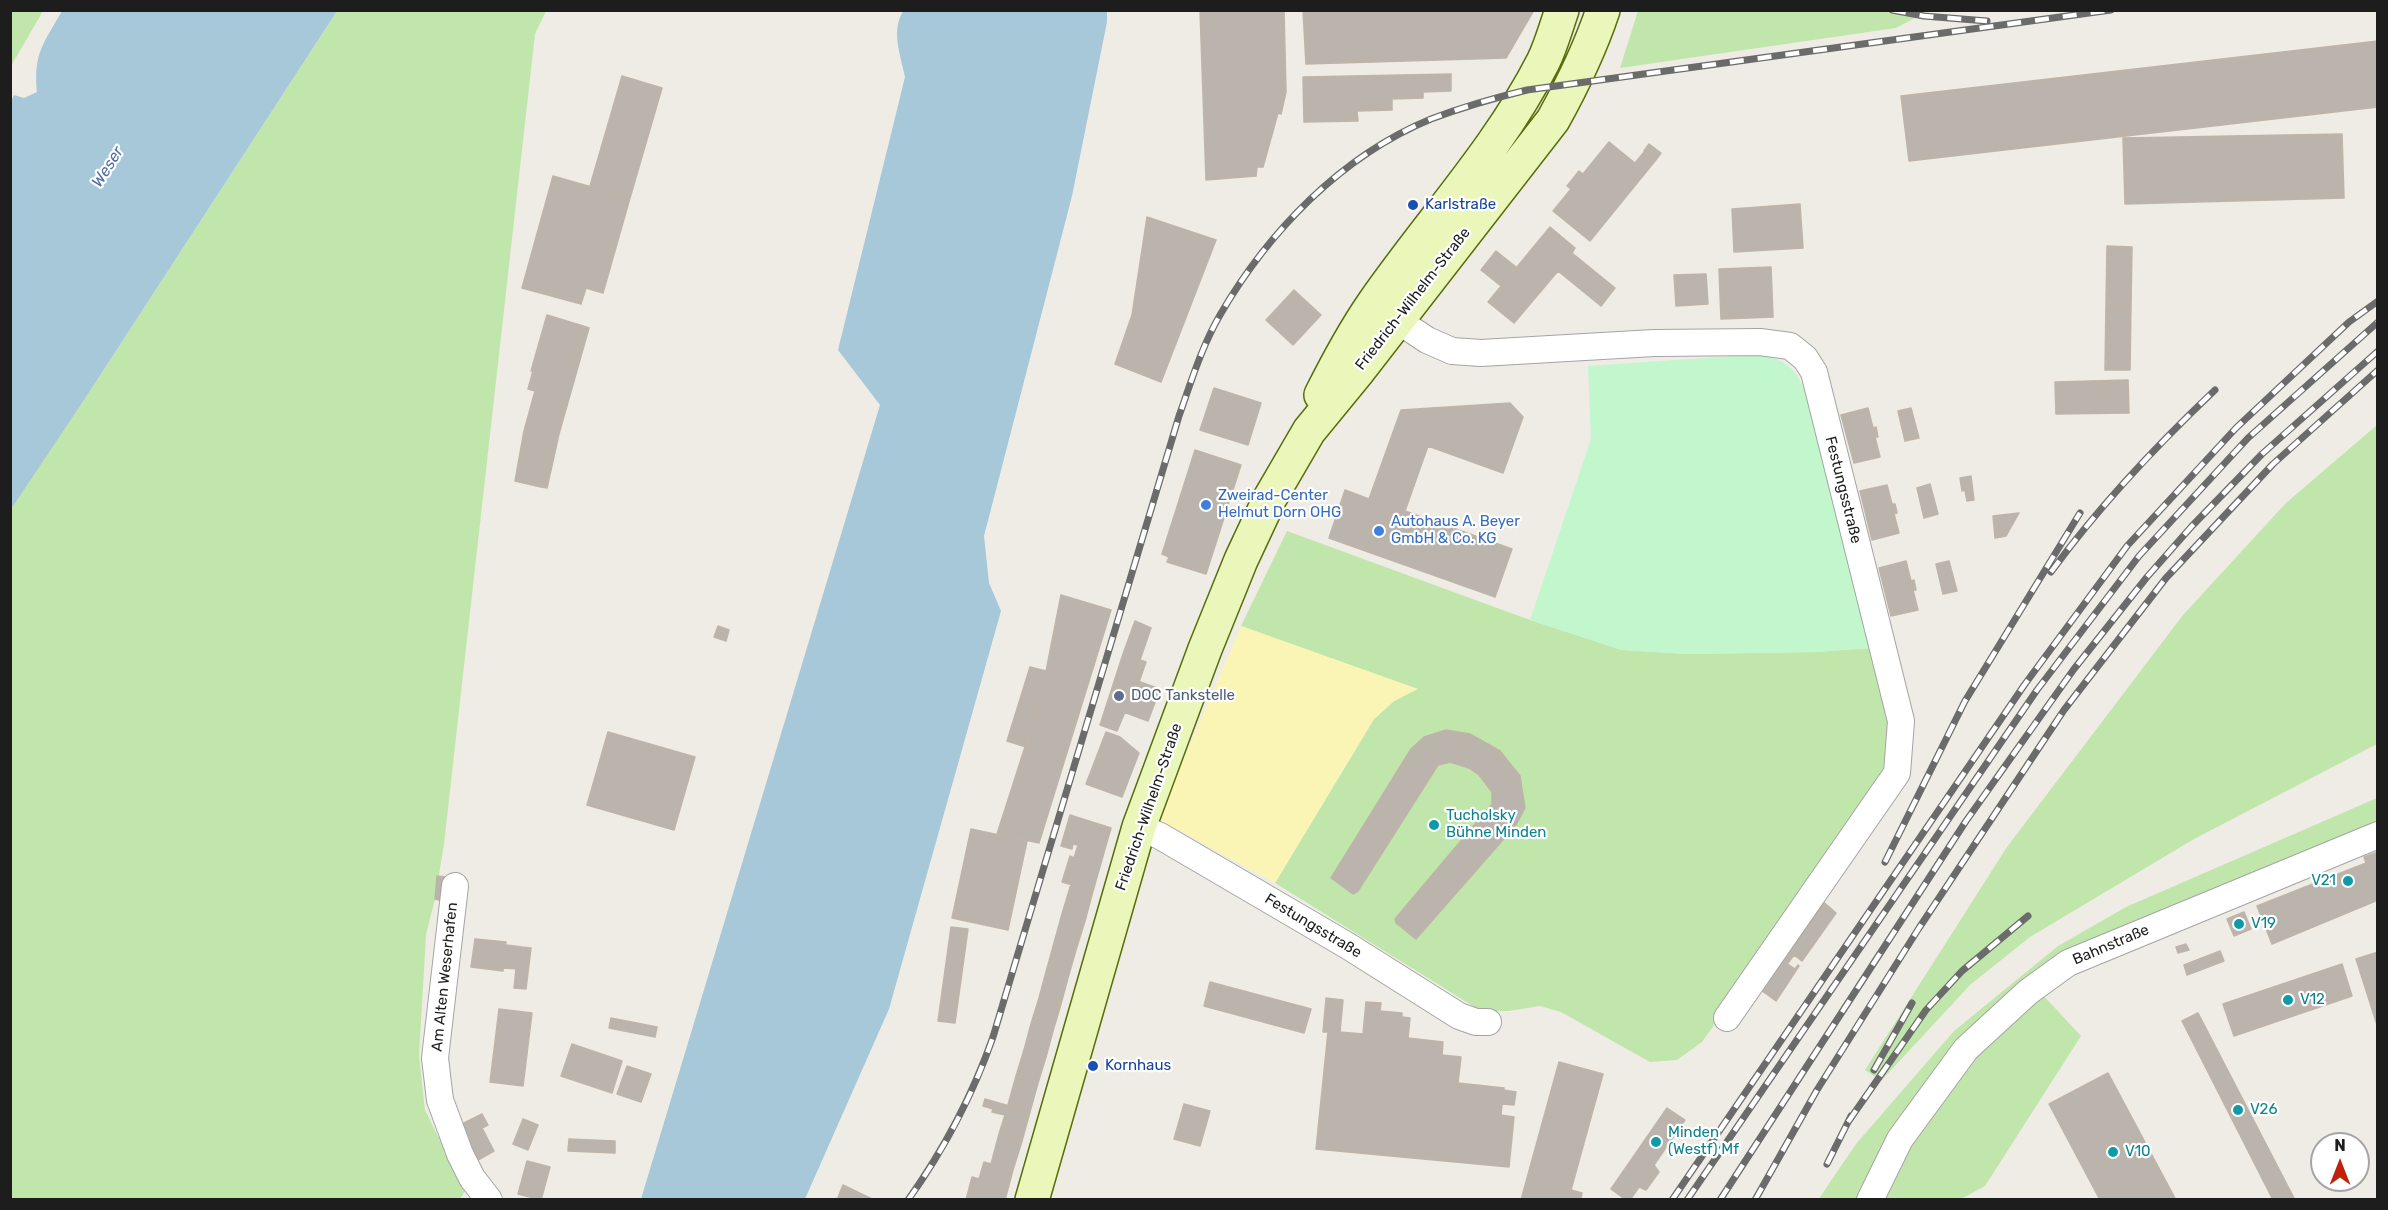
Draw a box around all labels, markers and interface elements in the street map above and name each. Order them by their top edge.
water label: Weser [88,143,128,191]
place label: Karlstraße [1425,196,1496,214]
marker: Karlstraße [1406,198,1420,212]
street label: Friedrich-Wilhelm-Straße [1352,224,1474,374]
street label: Festungsstraße [1821,435,1865,545]
place label: Zweirad-Center Helmut Dorn OHG [1218,487,1341,522]
marker: Zweirad-Center Helmut Dorn OHG [1199,498,1213,512]
place label: Autohaus A. Beyer GmbH & Co. KG [1391,513,1520,548]
marker: Autohaus A. Beyer GmbH & Co. KG [1372,524,1386,538]
place label: DOC Tankstelle [1131,687,1235,705]
marker: DOC Tankstelle [1112,689,1126,703]
street label: Friedrich-Wilhelm-Straße [1112,721,1186,893]
place label: Tucholsky Bühne Minden [1446,807,1546,842]
marker: Tucholsky Bühne Minden [1427,818,1441,832]
place label: V21 [2311,872,2336,890]
marker: V21 [2341,874,2355,888]
street label: Festungsstraße [1261,890,1365,962]
street label: Am Alten Weserhafen [428,901,462,1053]
place label: V19 [2251,915,2276,933]
marker: V19 [2232,917,2246,931]
street label: Bahnstraße [2070,921,2152,969]
place label: V12 [2300,991,2325,1009]
marker: V12 [2281,993,2295,1007]
place label: Kornhaus [1105,1057,1171,1075]
marker: Kornhaus [1086,1059,1100,1073]
place label: V26 [2250,1101,2277,1119]
marker: V26 [2231,1103,2245,1117]
place label: Minden (Westf) Mf [1668,1124,1739,1159]
north arrow [2310,1132,2370,1192]
marker: Minden (Westf) Mf [1649,1135,1663,1149]
text: N [2334,1136,2346,1155]
place label: V10 [2125,1143,2151,1161]
marker: V10 [2106,1145,2120,1159]

